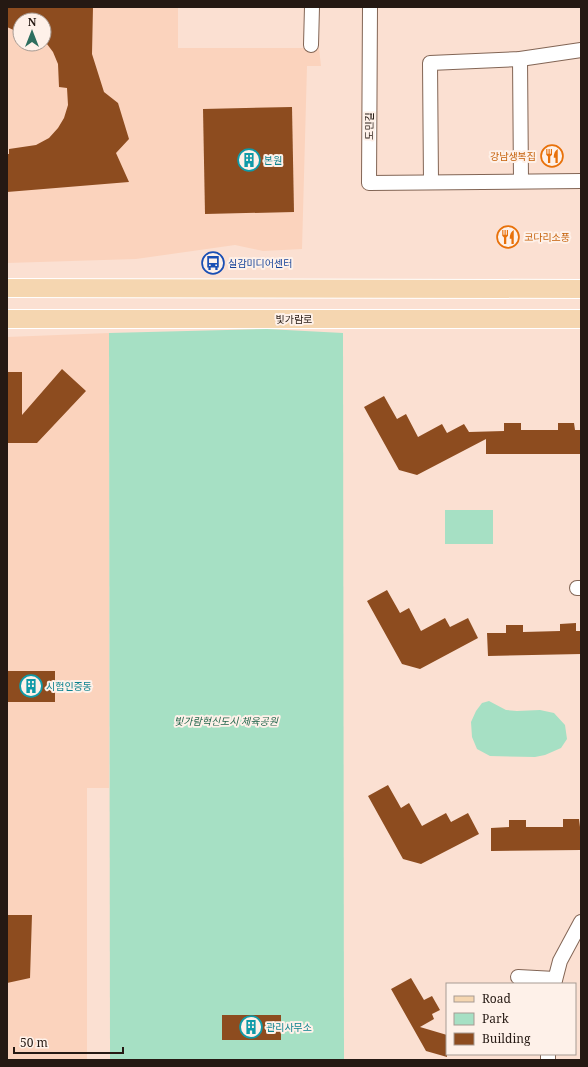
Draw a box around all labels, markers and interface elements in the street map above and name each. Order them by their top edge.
north arrow [12,12,52,52]
text: N [28,14,37,29]
street label: 도민길 [362,112,376,140]
restaurant icon: 강남생복집 [539,143,565,169]
building icon: 본원 [236,147,262,173]
place label: 강남생복집 [490,149,536,163]
place label: 본원 [264,153,282,167]
restaurant icon: 코다리소풍 [495,224,521,250]
place label: 코다리소풍 [524,230,570,244]
bus stop icon: 실감미디어센터 [200,250,226,276]
place label: 실감미디어센터 [228,256,292,270]
street label: 빛가람로 [276,312,312,326]
building icon: 시험인증동 [18,673,44,699]
place label: 시험인증동 [46,679,92,693]
park label: 빛가람혁신도시 체육공원 [174,714,279,728]
legend [446,983,576,1055]
text: Road [482,990,512,1007]
text: Park [482,1010,510,1027]
building icon: 관리사무소 [238,1014,264,1040]
place label: 관리사무소 [266,1020,312,1034]
scale bar [14,1029,123,1055]
text: Building [482,1030,531,1047]
text: 50 m [20,1034,48,1051]

